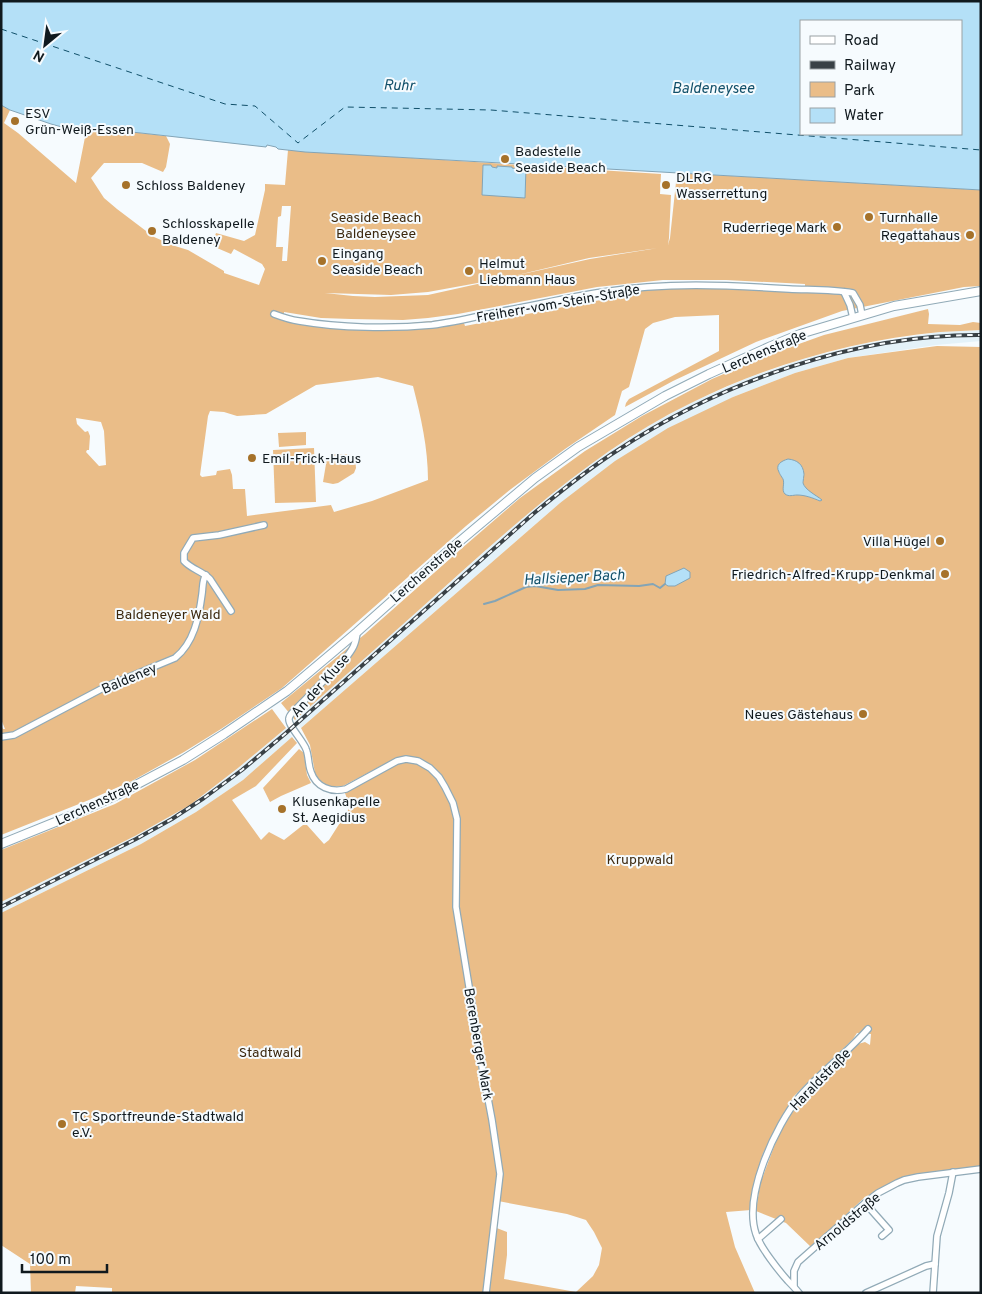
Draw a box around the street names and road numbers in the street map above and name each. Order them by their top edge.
street label: Freiherr-vom-Stein-Straße [475,282,641,327]
street label: Lerchenstraße [720,327,809,378]
street label: Lerchenstraße [387,535,467,607]
street label: An der Kluse [288,651,354,721]
street label: Baldeney [99,660,160,699]
street label: Lerchenstraße [53,777,142,830]
street label: Berenberger Mark [459,987,496,1102]
street label: Haraldstraße [787,1045,855,1115]
street label: Arnoldstraße [811,1190,885,1255]

